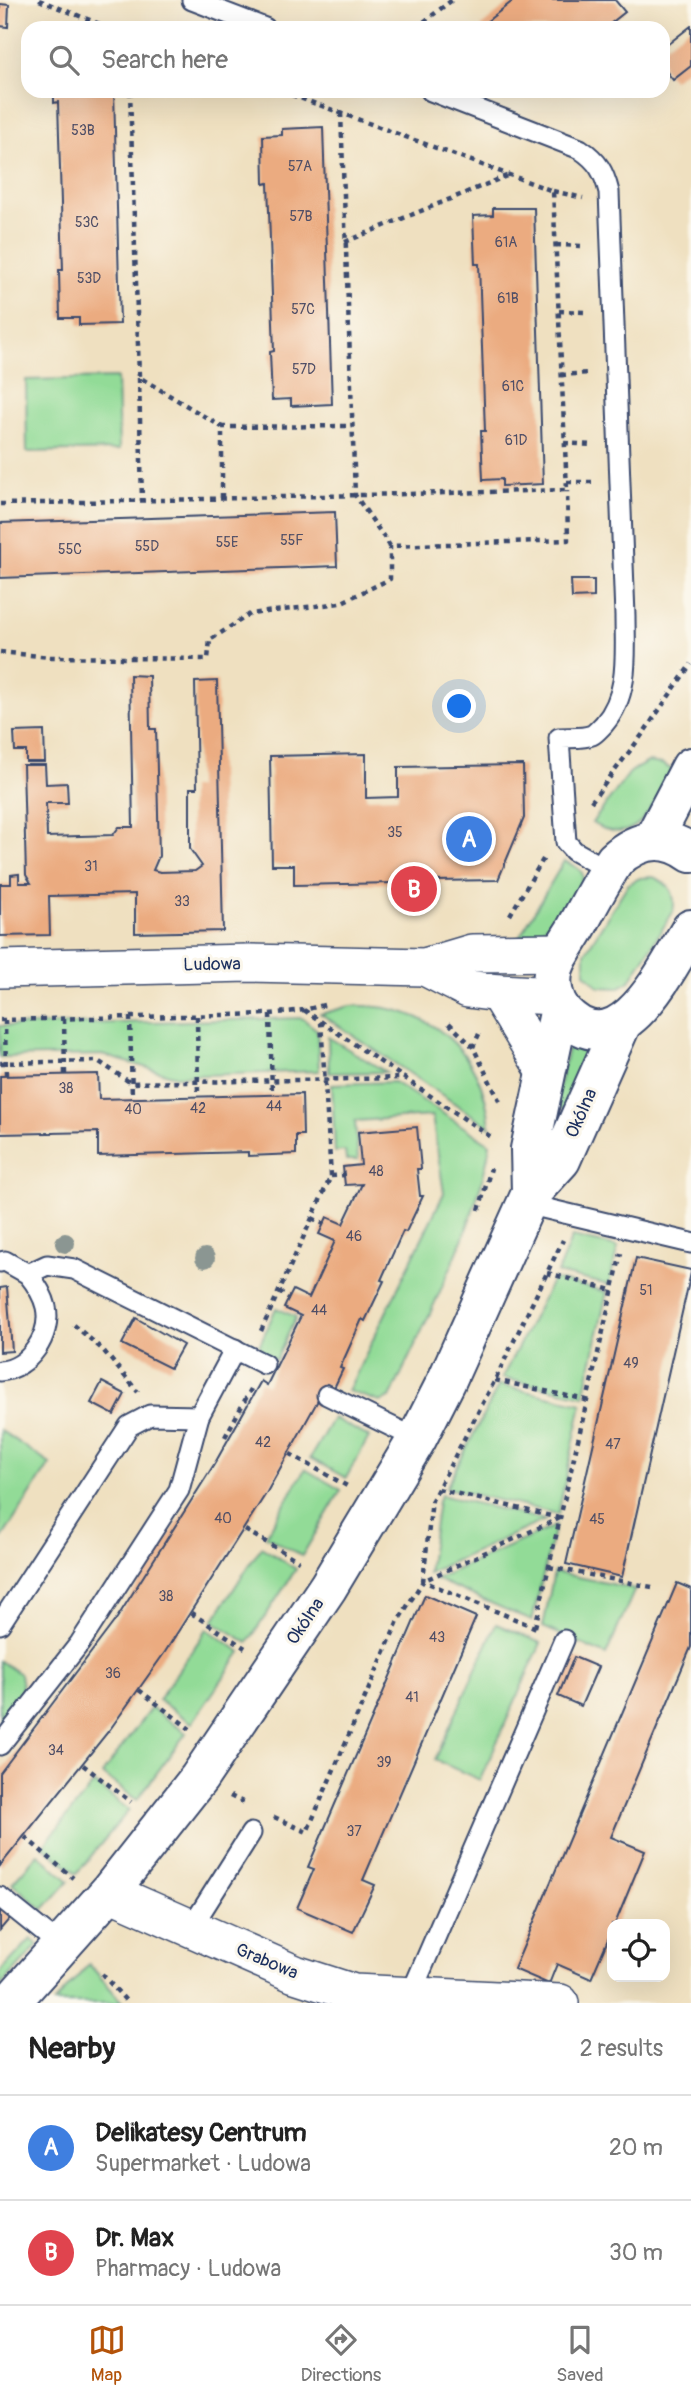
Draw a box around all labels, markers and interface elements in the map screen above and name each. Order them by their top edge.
search box [21,21,670,98]
icon: search [45,41,83,79]
text: Search here [101,44,228,76]
house number: 53B [71,122,95,139]
house number: 57A [288,158,312,175]
house number: 57B [290,208,313,225]
house number: 53C [75,214,99,231]
house number: 61A [495,234,517,251]
house number: 53D [77,270,101,287]
house number: 61B [497,290,519,307]
house number: 57C [291,301,315,318]
house number: 57D [292,361,316,378]
house number: 61C [502,378,524,395]
house number: 61D [505,432,527,449]
house number: 55F [280,532,304,549]
house number: 55E [216,534,238,551]
house number: 55D [135,538,159,555]
house number: 55C [58,541,82,558]
your location [442,689,476,723]
pin: A [446,813,492,865]
house number: 35 [387,824,403,841]
house number: 31 [84,858,98,875]
pin: B [391,863,437,915]
house number: 33 [174,893,190,910]
street label: Ludowa [183,952,241,977]
house number: 38 [59,1080,73,1097]
street label: Okólna [560,1085,602,1141]
house number: 44 [266,1098,282,1115]
house number: 42 [190,1100,206,1117]
house number: 40 [124,1101,142,1118]
house number: 48 [368,1163,384,1180]
house number: 46 [346,1228,362,1245]
house number: 51 [639,1282,653,1299]
house number: 44 [311,1302,327,1319]
house number: 49 [623,1355,639,1372]
house number: 42 [255,1434,271,1451]
house number: 47 [605,1436,621,1453]
house number: 40 [214,1510,232,1527]
house number: 45 [589,1511,605,1528]
house number: 38 [159,1588,173,1605]
street label: Okólna [281,1593,329,1649]
house number: 43 [429,1629,445,1646]
house number: 36 [105,1665,121,1682]
house number: 41 [405,1689,419,1706]
house number: 34 [48,1742,64,1759]
house number: 39 [376,1754,392,1771]
house number: 37 [346,1823,362,1840]
map controls [607,1919,670,1982]
button: locate [607,1919,670,1982]
street label: Grabowa [232,1938,301,1985]
text: Nearby [28,2030,115,2067]
text: 2 results [580,2034,663,2063]
text: Delikatesy Centrum [95,2117,307,2149]
text: A [44,2133,58,2162]
text: 20 m [609,2133,663,2162]
text: Supermarket · Ludowa [95,2149,311,2178]
text: Dr. Max [95,2222,174,2254]
text: B [44,2238,58,2267]
text: 30 m [609,2238,663,2267]
text: Pharmacy · Ludowa [95,2254,281,2283]
tab: Map [88,2321,126,2387]
tab: Directions [301,2321,381,2387]
tab: Saved [556,2321,603,2387]

